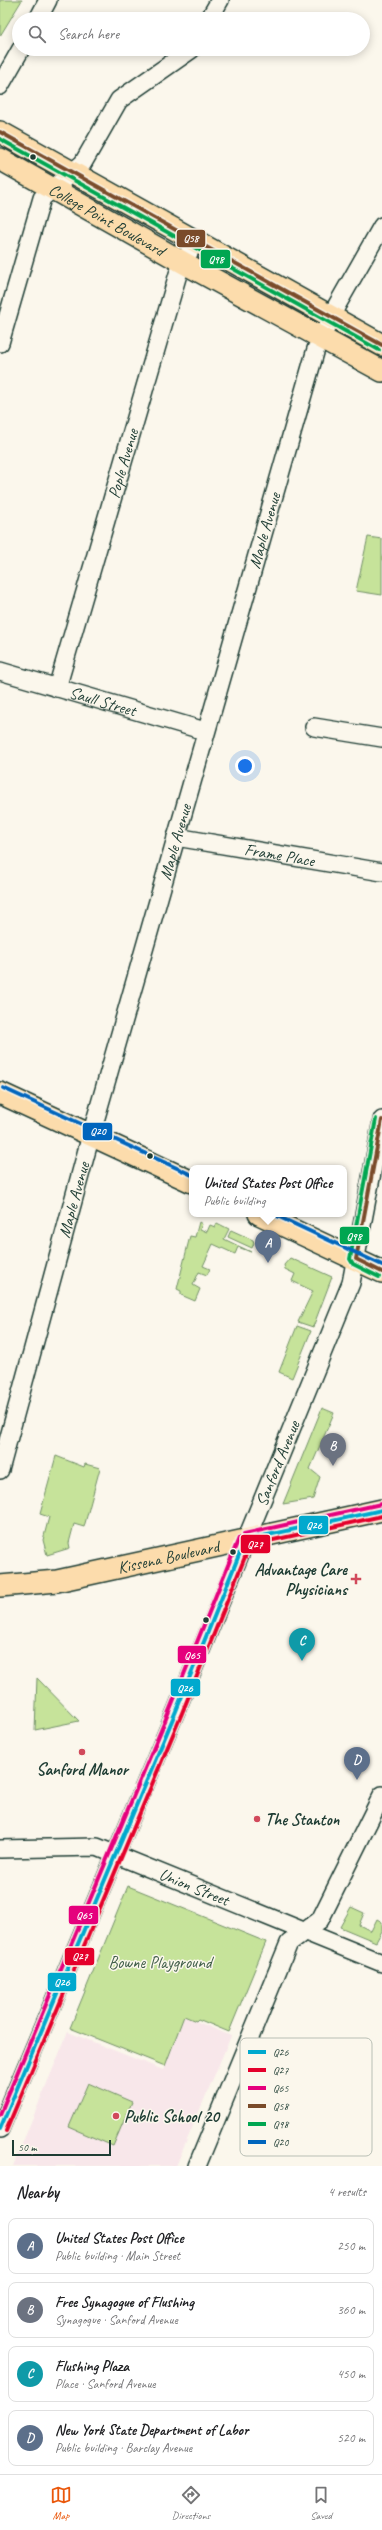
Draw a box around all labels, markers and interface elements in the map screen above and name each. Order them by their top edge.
search box [12,12,370,56]
icon: search [26,23,48,45]
text: Search here [58,25,119,44]
unlabelled marker [28,152,38,162]
street label: College Point Boulevard [45,178,171,262]
line badge: Q58 [176,229,206,248]
text: Q58 [183,231,201,245]
line badge: Q98 [200,249,231,269]
text: Q98 [208,252,226,266]
street label: Pople Avenue [103,425,143,501]
street label: Maple Avenue [243,489,285,571]
street label: Saull Street [67,681,141,721]
your location [235,756,255,776]
street label: Maple Avenue [154,800,196,882]
street label: Frame Place [243,838,318,871]
line badge: Q20 [82,1122,113,1141]
text: Q20 [90,1124,107,1138]
unlabelled marker [145,1151,155,1161]
street label: Maple Avenue [53,1158,94,1240]
popup [189,1165,347,1217]
text: United States Post Office [204,1174,332,1193]
text: Public building [204,1193,265,1209]
line badge: Q98 [339,1226,370,1245]
text: Q98 [346,1229,364,1243]
pin: A [255,1230,281,1263]
street label: Sanford Avenue [250,1416,305,1509]
pin: B [320,1433,346,1466]
line badge: Q26 [298,1515,329,1535]
text: Q26 [306,1518,323,1532]
line badge: Q27 [240,1534,271,1554]
street label: Kissena Boulevard [116,1535,223,1578]
text: Q27 [247,1537,264,1551]
unlabelled marker [228,1547,238,1557]
place label: Advantage Care Physicians [254,1559,349,1600]
marker: Advantage Care Physicians [350,1573,362,1585]
unlabelled marker [201,1615,211,1625]
pin: C [289,1628,315,1661]
line badge: Q65 [177,1645,207,1664]
text: Q65 [184,1648,201,1662]
line badge: Q26 [170,1678,201,1697]
text: Q26 [177,1681,194,1695]
marker: Sanford Manor [77,1747,87,1757]
pin: D [344,1747,370,1780]
place label: Sanford Manor [36,1759,130,1780]
place label: The Stanton [265,1809,341,1830]
marker: The Stanton [252,1814,262,1824]
street label: Union Street [156,1863,234,1911]
line badge: Q65 [68,1905,99,1925]
text: Q65 [76,1908,93,1922]
line badge: Q27 [64,1947,95,1966]
text: Q27 [72,1949,89,1963]
park label: Bowne Playground [108,1952,215,1973]
line badge: Q26 [47,1972,77,1992]
text: Q26 [54,1975,71,1989]
legend [240,2038,372,2156]
text: Q26 [273,2045,289,2059]
text: Q27 [273,2063,289,2077]
text: Q65 [273,2081,289,2095]
text: Q58 [273,2099,289,2113]
place label: Public School 20 [124,2106,221,2127]
marker: Public School 20 [111,2111,121,2121]
text: Q98 [273,2117,289,2131]
text: Q20 [273,2135,289,2149]
scale bar [12,2138,111,2157]
text: 50 m [18,2140,37,2154]
text: Nearby [16,2182,59,2203]
text: 4 results [328,2184,366,2200]
text: United States Post Office [55,2229,184,2248]
text: A [27,2238,33,2254]
text: 250 m [337,2238,365,2254]
text: Public building · Main Street [55,2248,180,2264]
text: Free Synagogue of Flushing [55,2293,194,2312]
text: B [27,2302,33,2318]
text: 360 m [337,2302,365,2318]
text: Synagogue · Sanford Avenue [55,2312,178,2328]
text: Flushing Plaza [55,2357,129,2376]
text: C [27,2366,33,2382]
text: 450 m [337,2366,365,2382]
text: Place · Sanford Avenue [55,2376,156,2392]
text: New York State Department of Labor [55,2421,248,2440]
text: D [26,2430,34,2446]
text: 520 m [337,2430,365,2446]
text: Public building · Barclay Avenue [55,2440,192,2456]
tab: Map [50,2484,72,2522]
tab: Directions [172,2484,210,2522]
tab: Saved [310,2484,332,2522]

